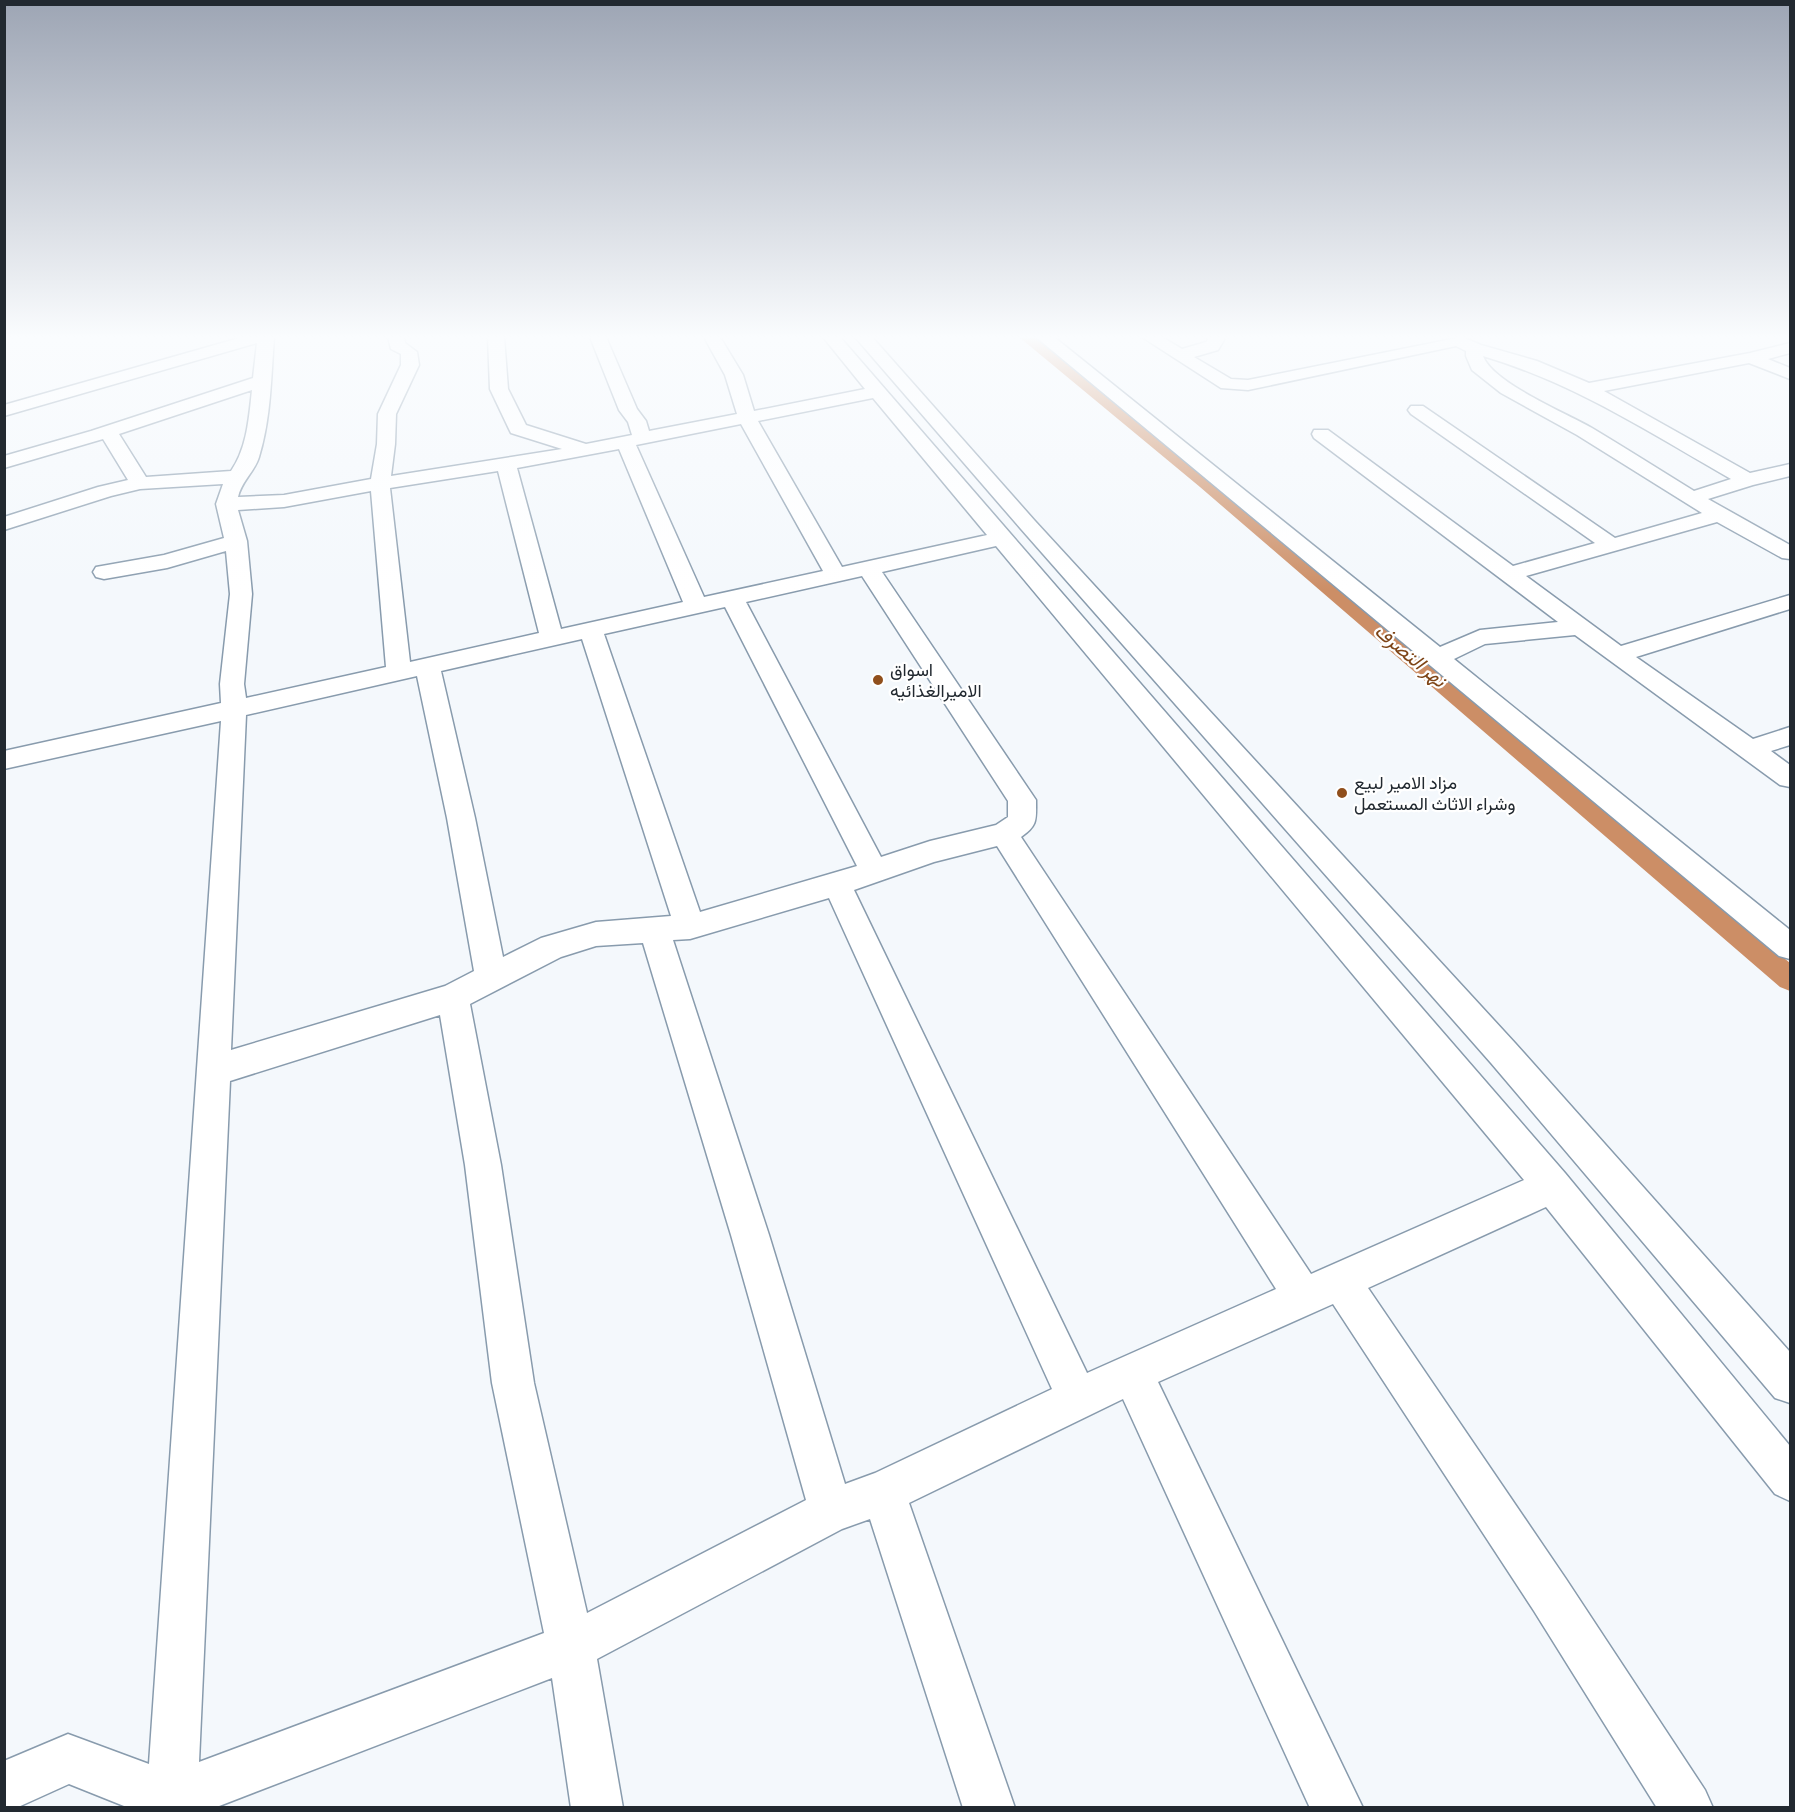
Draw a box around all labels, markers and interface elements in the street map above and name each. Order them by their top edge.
water label: نهر التصرف [1368,618,1453,695]
place label: اسواق الاميرالغذائيه [890,658,982,704]
marker: اسواق الاميرالغذائيه [871,673,885,687]
place label: مزاد الامير لبيع وشراء الاثاث المستعمل [1354,771,1515,817]
marker: مزاد الامير لبيع وشراء الاثاث المستعمل [1335,786,1349,800]

